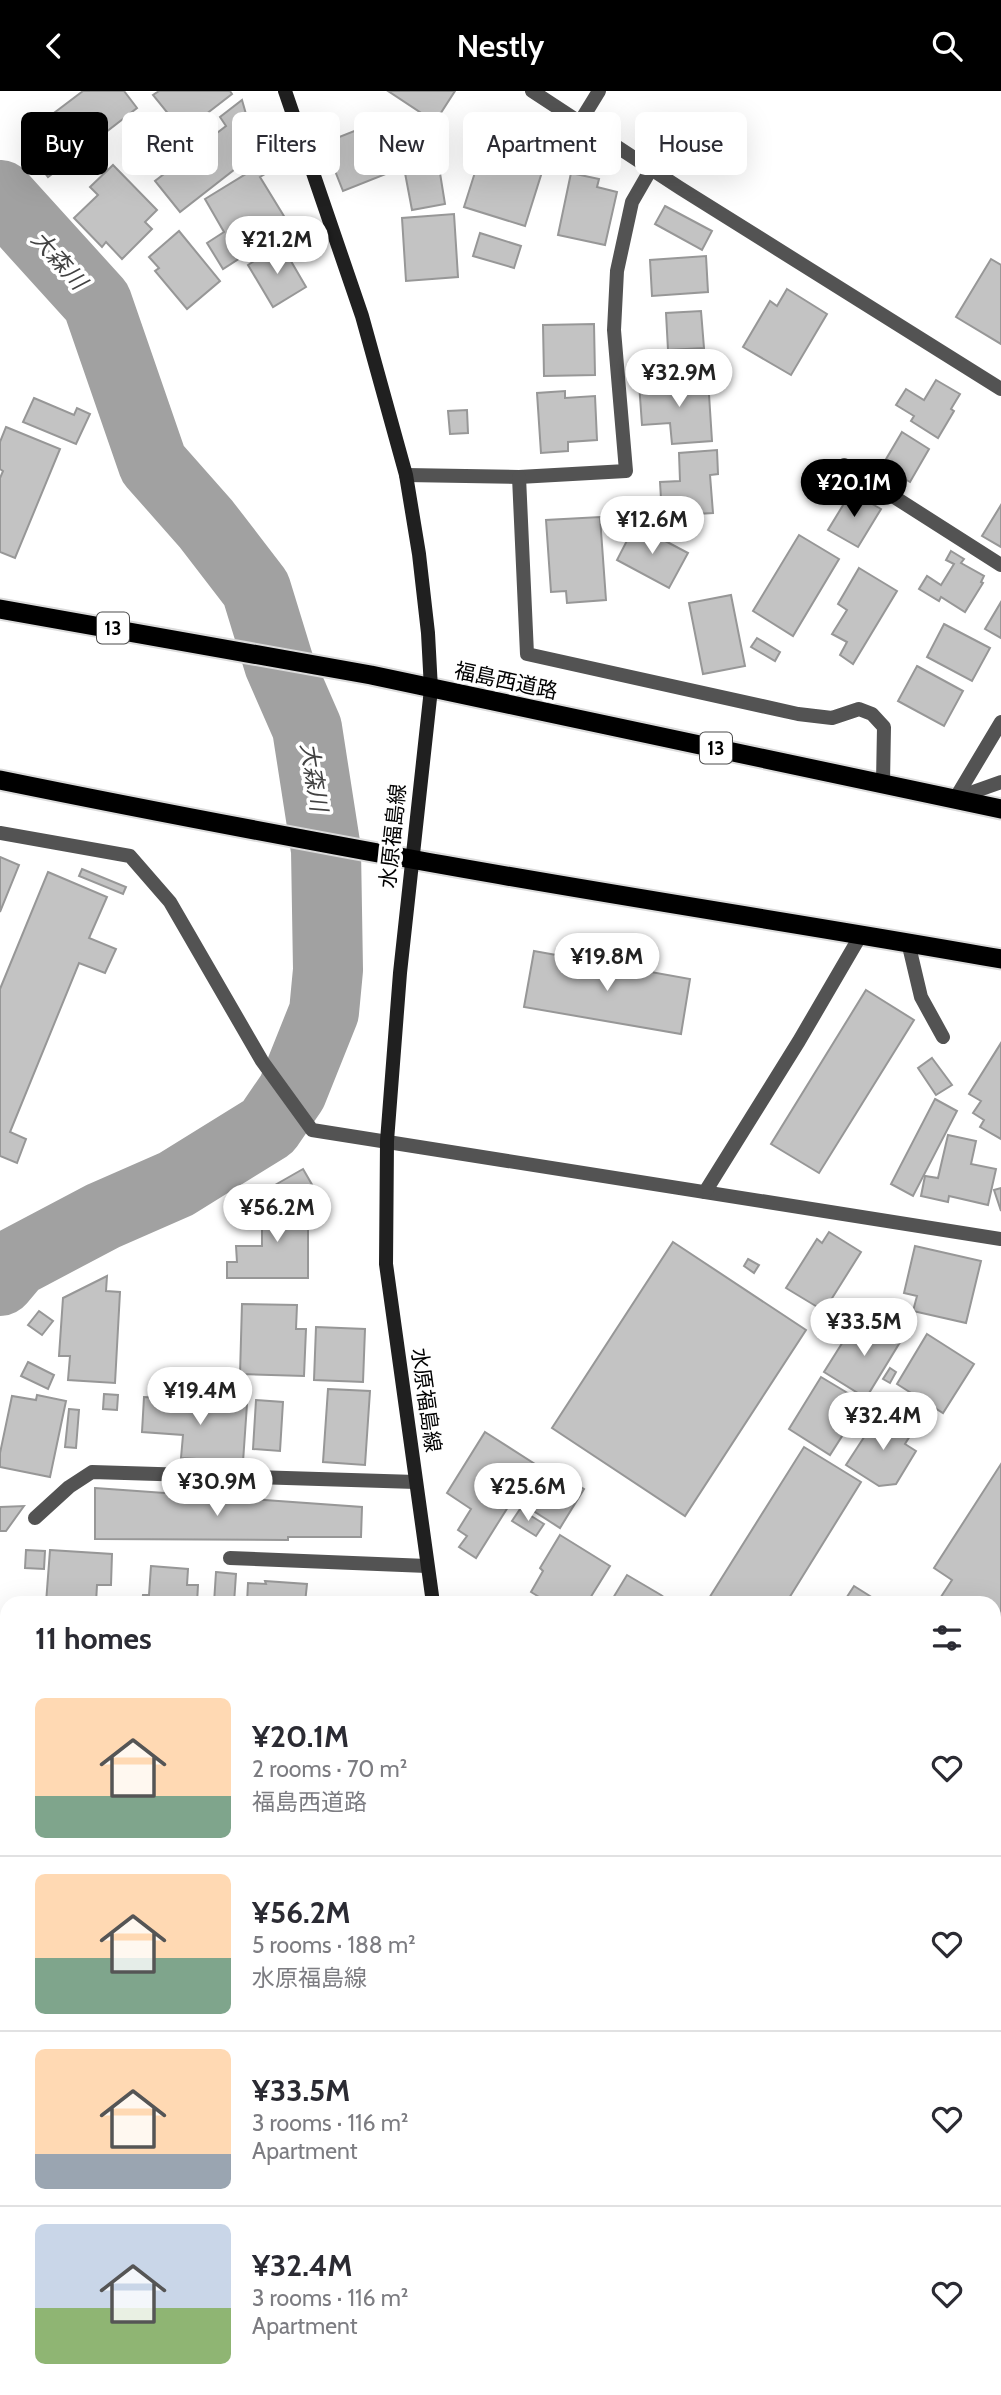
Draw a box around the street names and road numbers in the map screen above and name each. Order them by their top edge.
road number: 13 [97,613,129,643]
street label: 福島西道路 [452,657,560,704]
road number: 13 [700,733,732,763]
street label: 水原福島線 [375,782,410,889]
street label: 水原福島線 [407,1346,446,1454]

